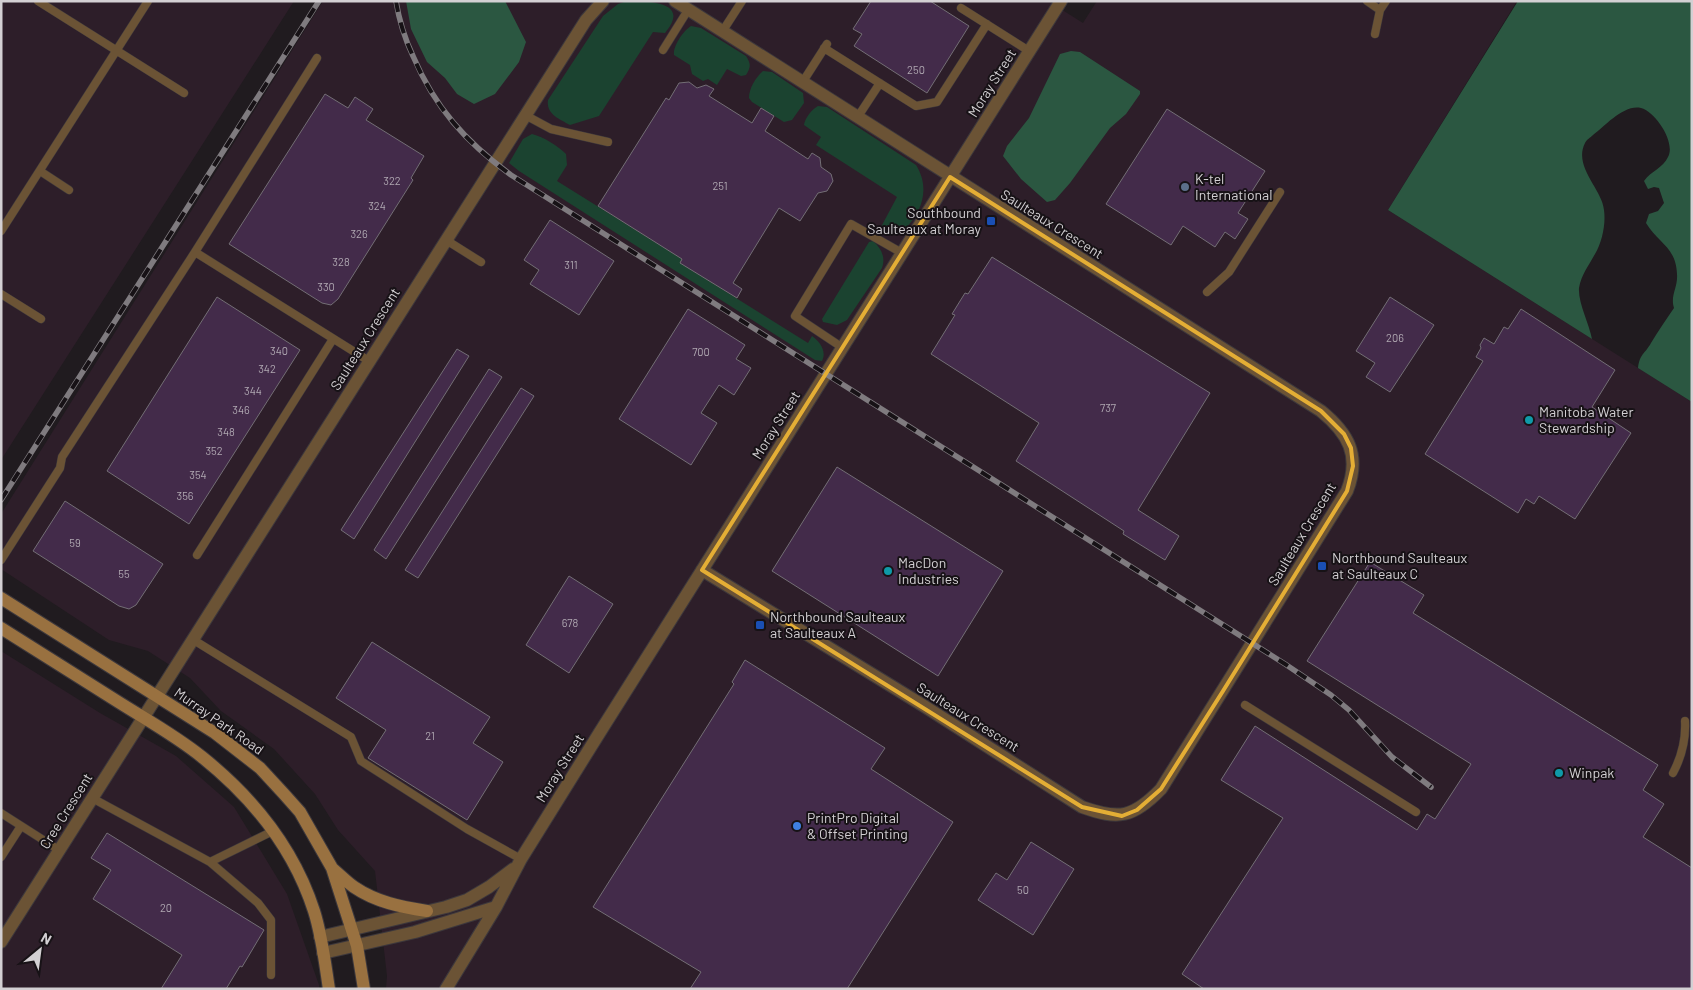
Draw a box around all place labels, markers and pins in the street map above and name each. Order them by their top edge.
place label: K-tel International [1195,170,1272,203]
marker: K-tel International [1179,181,1191,193]
place label: Southbound Saulteaux at Moray [867,204,982,237]
marker: Southbound Saulteaux at Moray [985,215,997,227]
place label: Manitoba Water Stewardship [1539,403,1634,436]
marker: Manitoba Water Stewardship [1523,414,1535,426]
place label: Northbound Saulteaux at Saulteaux C [1332,549,1468,582]
place label: MacDon Industries [898,554,959,587]
marker: Northbound Saulteaux at Saulteaux C [1316,560,1328,572]
marker: MacDon Industries [882,565,894,577]
place label: Northbound Saulteaux at Saulteaux A [770,608,906,641]
marker: Northbound Saulteaux at Saulteaux A [754,619,766,631]
place label: Winpak [1569,764,1614,781]
marker: Winpak [1553,767,1565,779]
place label: PrintPro Digital & Offset Printing [807,809,908,842]
marker: PrintPro Digital & Offset Printing [791,820,803,832]

